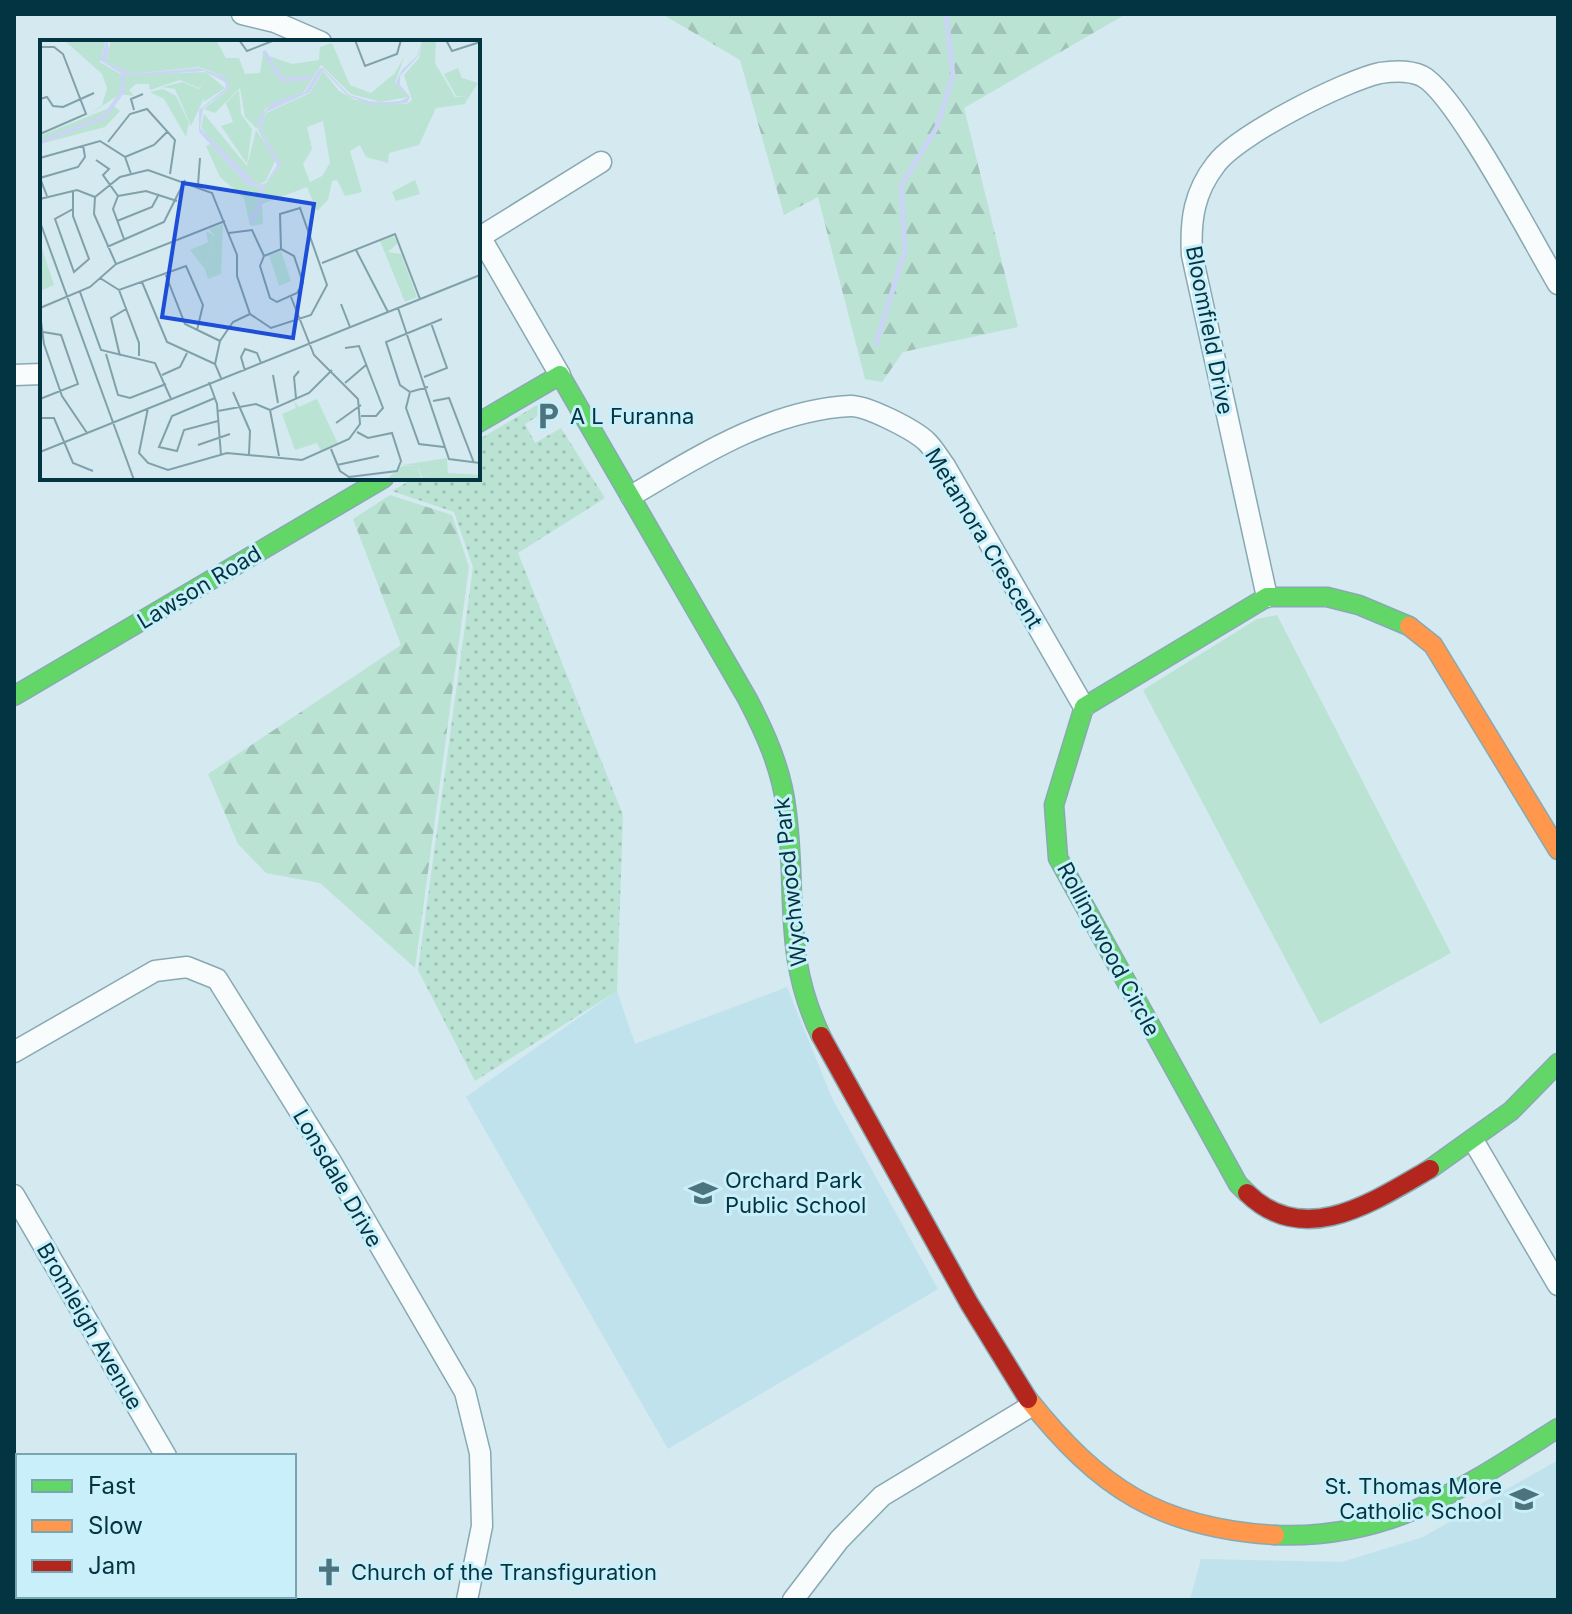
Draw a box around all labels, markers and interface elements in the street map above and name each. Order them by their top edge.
inset map [40,40,480,480]
street label: Bloomfield Drive [1181,243,1239,417]
parking icon: A L Furanna [533,401,563,431]
place label: A L Furanna [570,403,694,429]
street label: Metamora Crescent [920,443,1048,633]
street label: Lawson Road [132,540,266,634]
street label: Wychwood Park [768,796,812,968]
street label: Rollingwood Circle [1052,858,1166,1040]
street label: Lonsdale Drive [288,1104,388,1252]
place label: Orchard Park Public School [725,1167,866,1218]
school or university icon: Orchard Park Public School [688,1178,718,1208]
street label: Bromleigh Avenue [32,1238,148,1414]
legend [16,1454,296,1598]
text: Fast [88,1471,136,1500]
place label: St. Thomas More Catholic School [1325,1473,1502,1524]
school or university icon: St. Thomas More Catholic School [1509,1484,1539,1514]
text: Slow [88,1511,143,1540]
text: Jam [88,1551,136,1580]
church icon: Church of the Transfiguration [314,1557,344,1587]
place label: Church of the Transfiguration [351,1559,657,1585]

